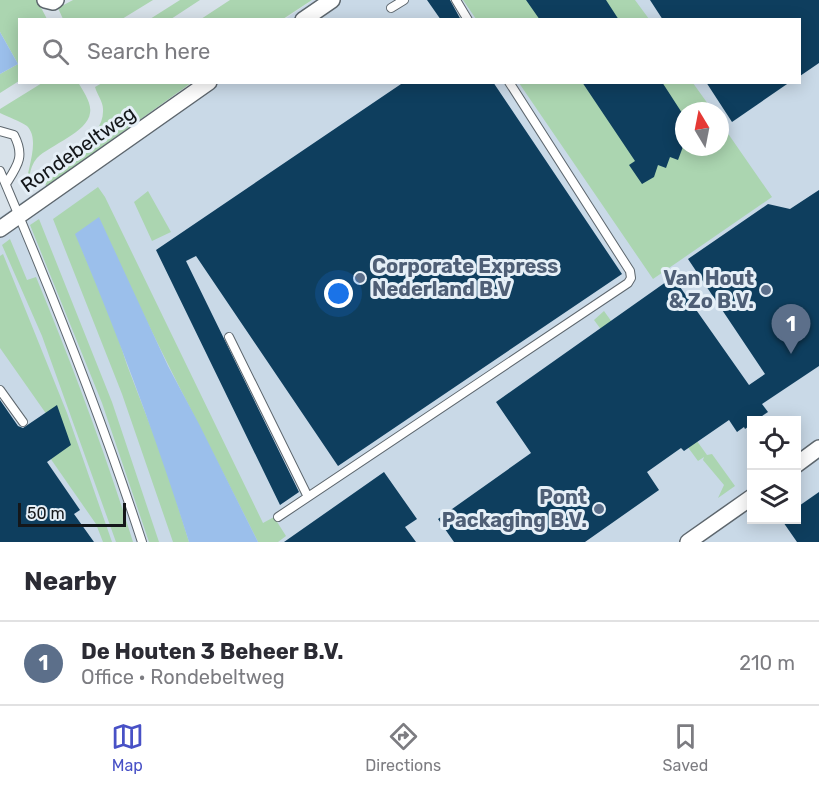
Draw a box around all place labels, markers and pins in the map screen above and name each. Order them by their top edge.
place label: Corporate Express Nederland B.V [372,254,558,301]
place label: Van Hout & Zo B.V. [663,266,754,313]
marker: Corporate Express Nederland B.V [353,271,367,285]
marker: Van Hout & Zo B.V. [759,283,773,297]
pin: 1 [772,304,810,354]
place label: Pont Packaging B.V. [442,485,587,532]
marker: Pont Packaging B.V. [592,502,606,516]

